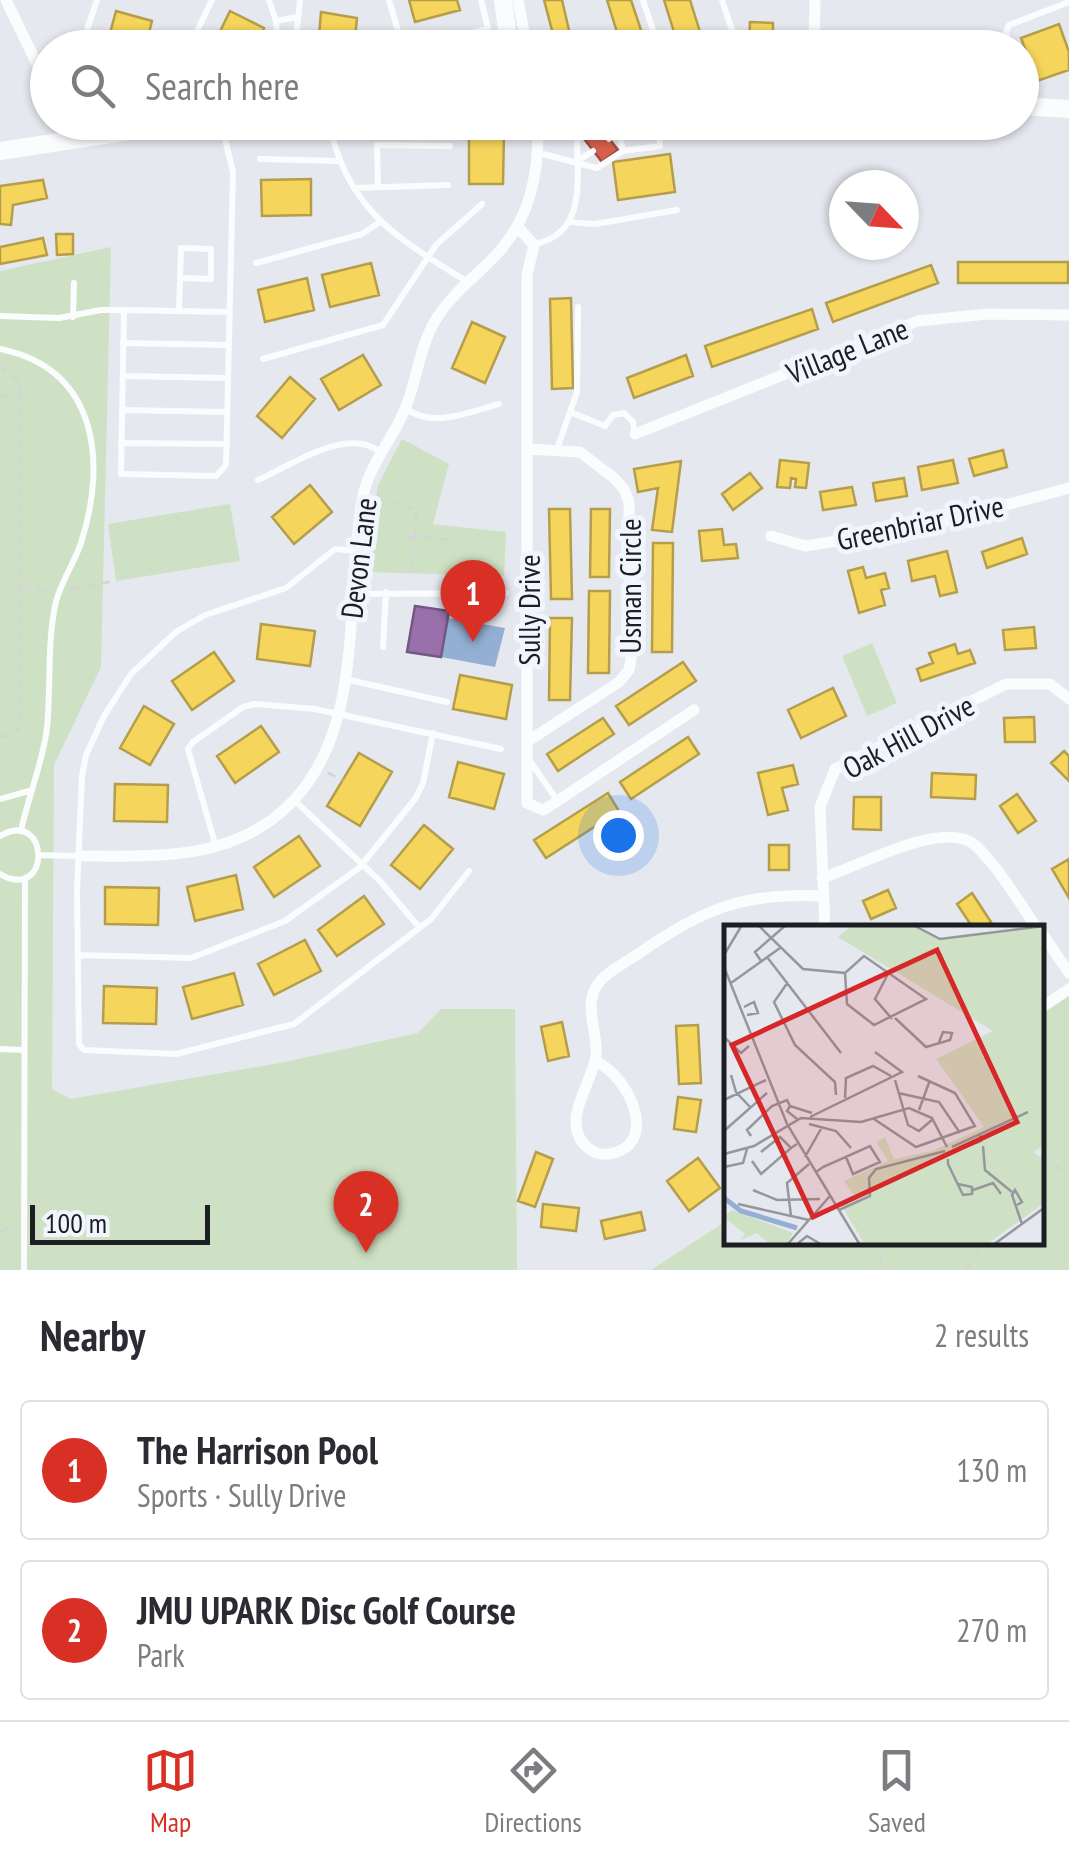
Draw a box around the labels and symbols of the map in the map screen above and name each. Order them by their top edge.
north arrow [829,170,919,260]
street label: Village Lane [780,308,913,392]
street label: Greenbriar Drive [833,485,1007,559]
street label: Devon Lane [331,495,385,621]
street label: Usman Circle [610,518,649,654]
street label: Sully Drive [509,554,548,666]
pin: 1 [440,560,506,642]
street label: Oak Hill Drive [836,685,980,787]
your location [593,810,644,861]
inset map [724,925,1044,1245]
pin: 2 [334,1170,398,1253]
scale bar [30,1200,210,1244]

